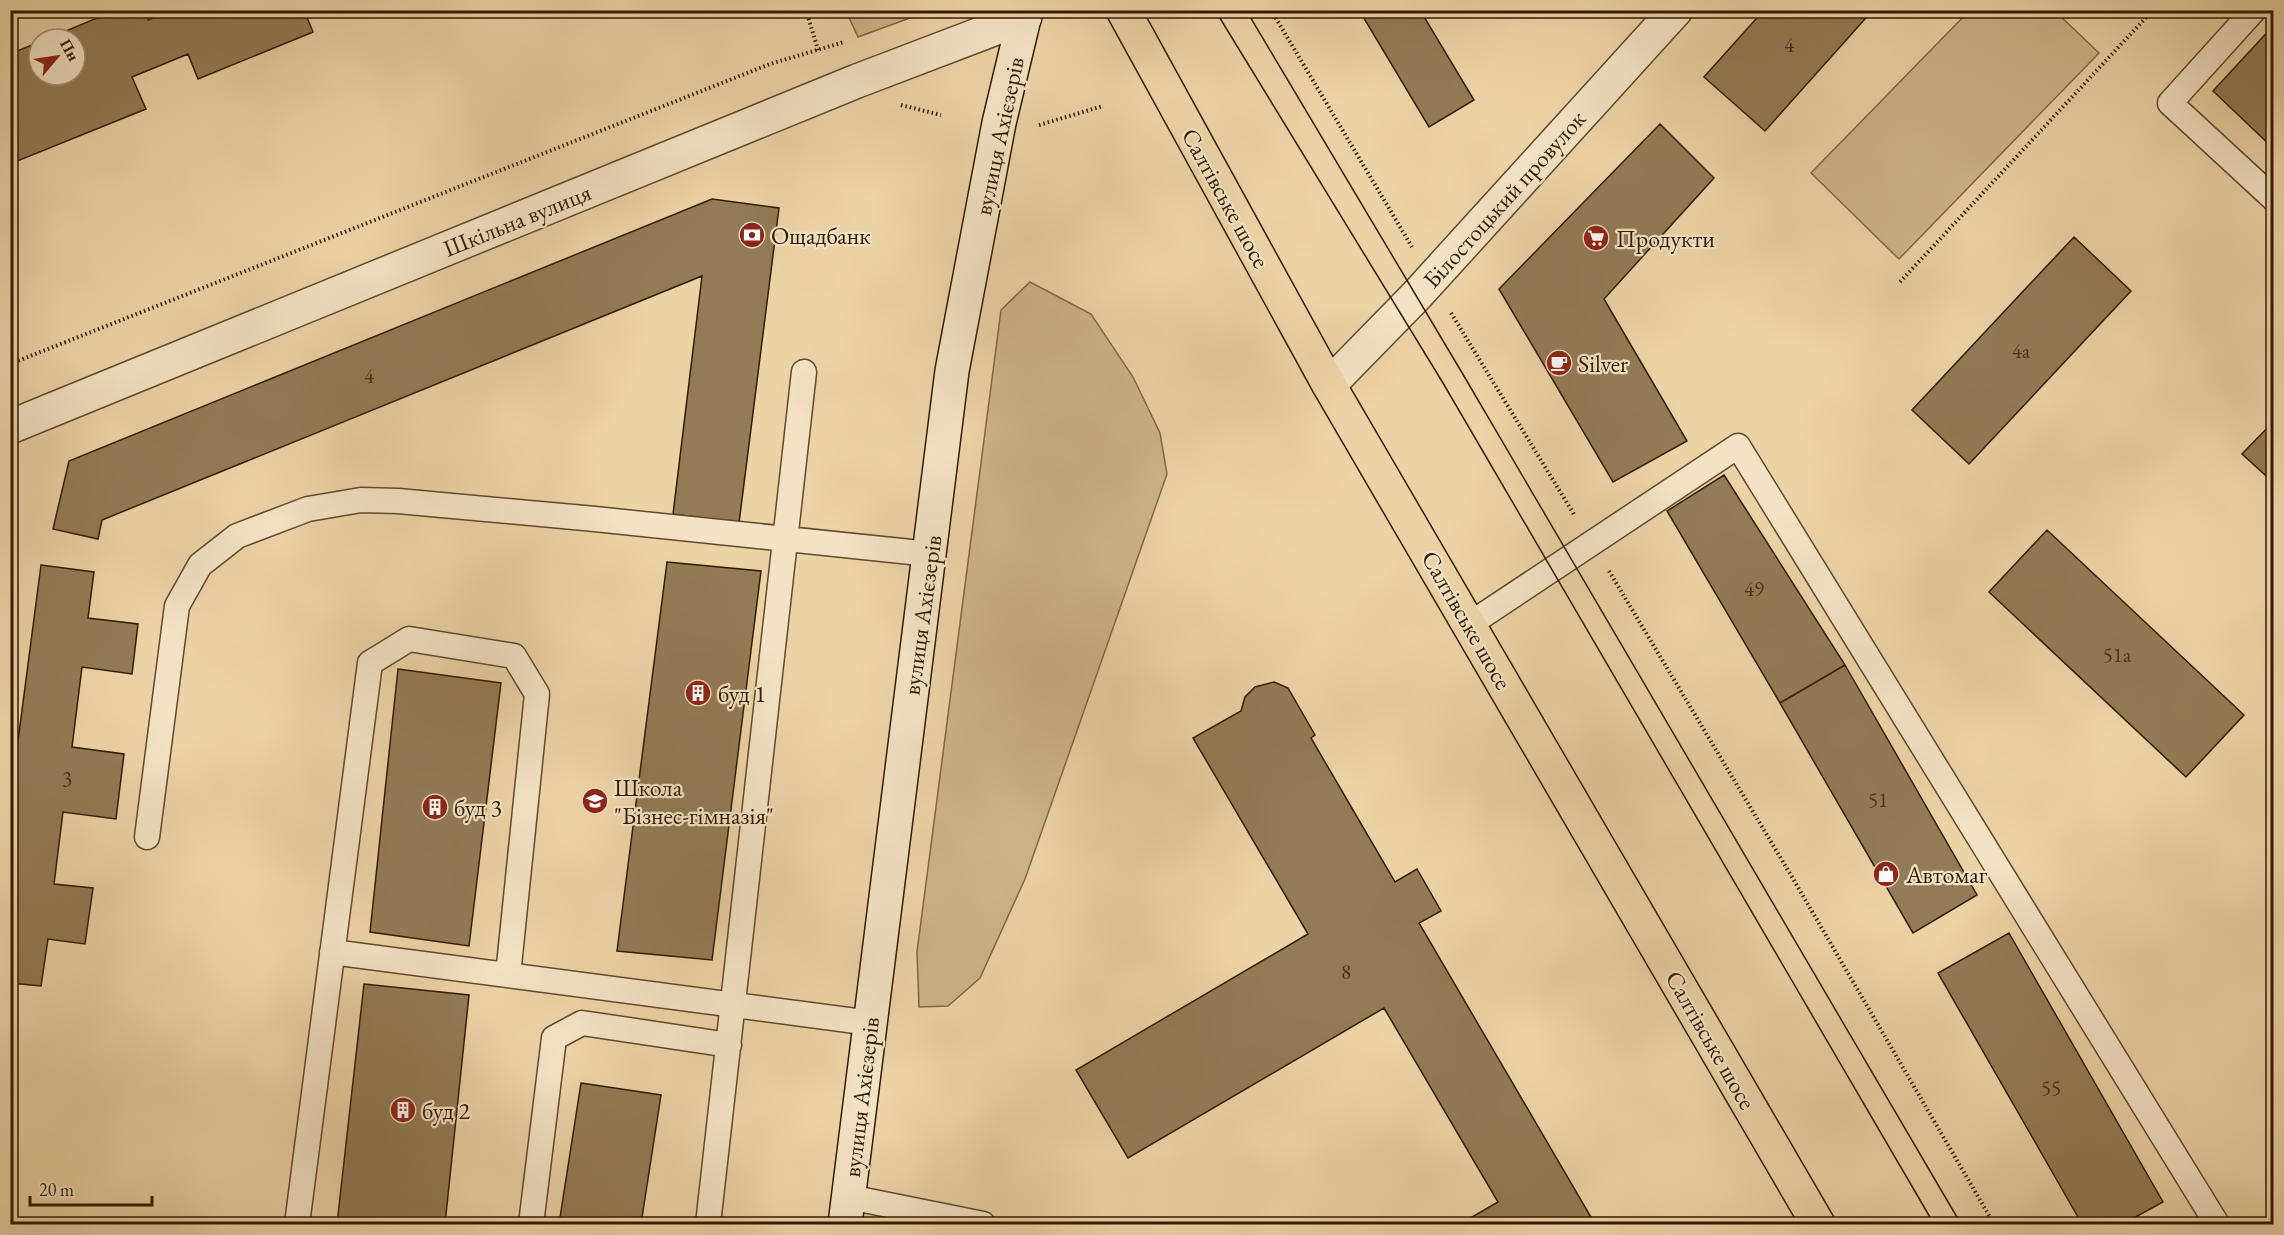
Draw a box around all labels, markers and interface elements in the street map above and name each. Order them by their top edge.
north arrow [27,27,87,87]
house number: 4 [1784,31,1795,58]
text: Пн [55,35,84,65]
street label: вулиця Ахієзерів [967,54,1031,218]
street label: Білостоцький провулок [1416,103,1593,295]
street label: Салтівське шосе [1175,123,1277,273]
street label: Шкільна вулиця [438,176,596,264]
bank icon: Ощадбанк [737,220,767,250]
place label: Ощадбанк [771,220,871,251]
supermarket icon: Продукти [1581,223,1611,253]
place label: Продукти [1616,223,1715,254]
house number: 4а [2012,337,2031,364]
cafe icon: Silver [1544,348,1574,378]
place label: Silver [1578,348,1628,379]
house number: 4 [364,362,375,389]
street label: вулиця Ахієзерів [895,533,949,697]
street label: Салтівське шосе [1415,545,1519,695]
house number: 49 [1744,575,1764,602]
house number: 51а [2103,641,2132,668]
building icon: буд 1 [683,678,713,708]
place label: буд 1 [718,678,766,709]
house number: 3 [62,765,72,792]
place label: Школа "Бізнес-гімназія" [614,772,774,831]
school or university icon: Школа "Бізнес-гімназія" [580,786,610,816]
house number: 51 [1868,786,1888,813]
building icon: буд 3 [420,792,450,822]
place label: буд 3 [454,792,502,823]
shop icon: Автомаг [1871,859,1901,889]
place label: Автомаг [1905,859,1988,890]
house number: 8 [1341,958,1351,985]
street label: Салтівське шосе [1659,965,1763,1115]
street label: вулиця Ахієзерів [836,1015,886,1179]
house number: 55 [2041,1074,2061,1101]
building icon: буд 2 [388,1095,418,1125]
place label: буд 2 [422,1095,470,1126]
scale bar [30,1169,152,1207]
text: 20 m [39,1178,74,1201]

